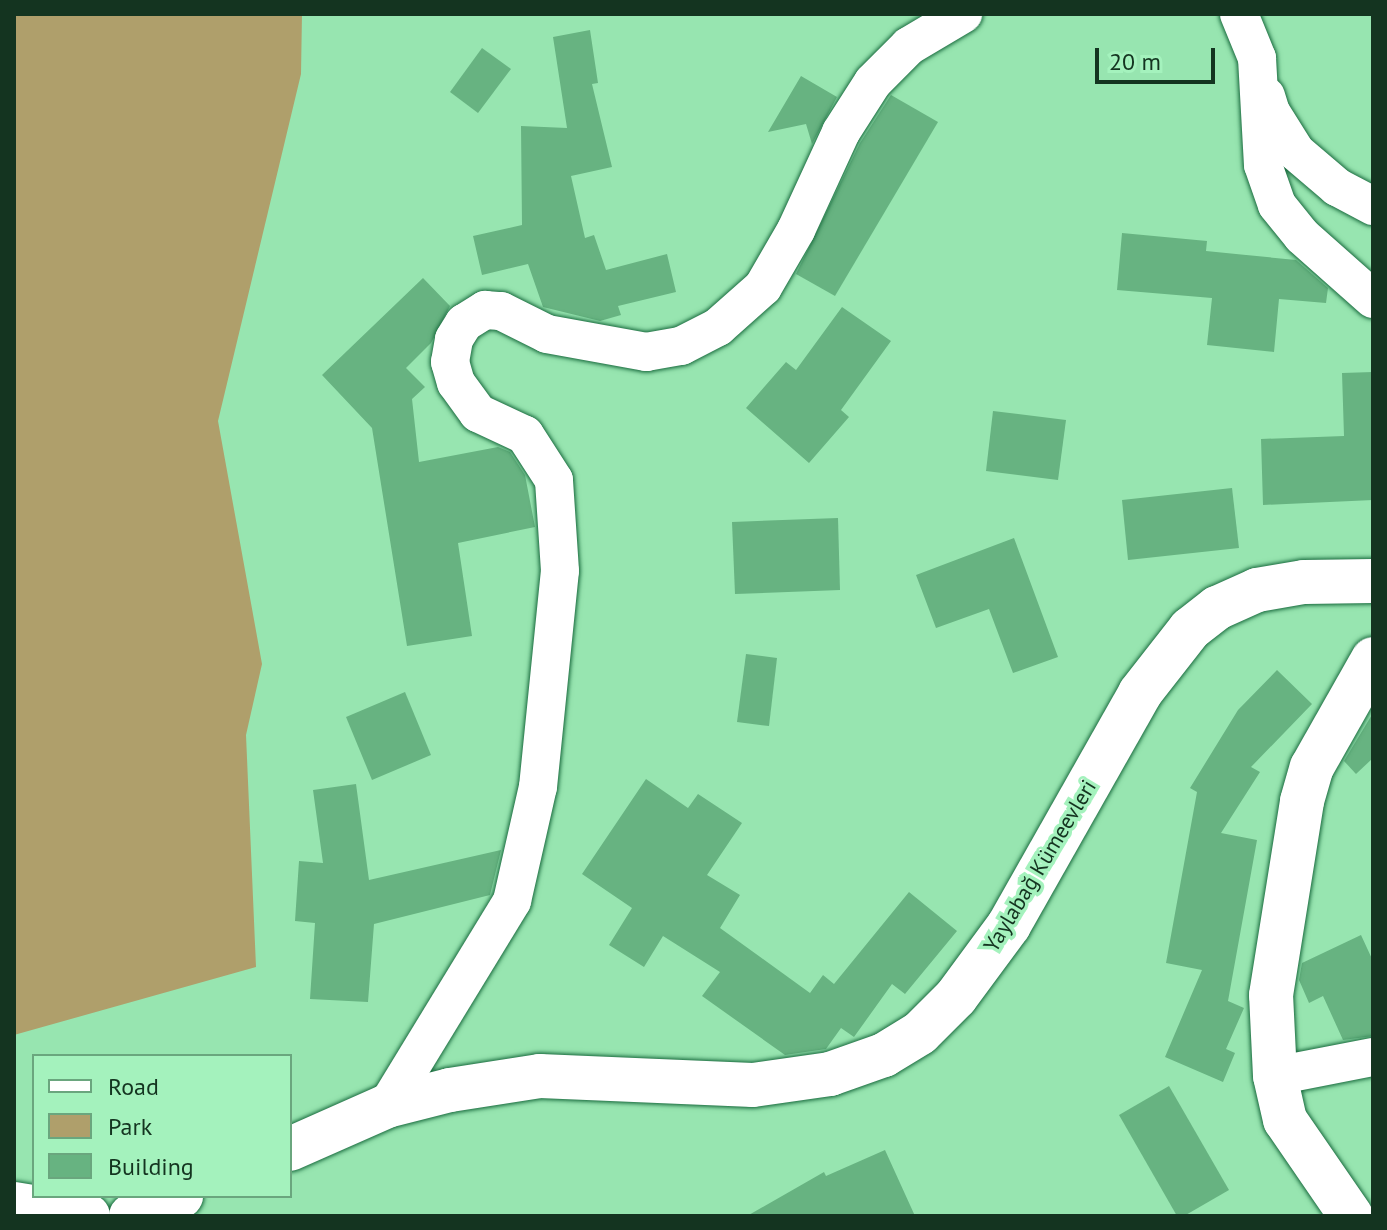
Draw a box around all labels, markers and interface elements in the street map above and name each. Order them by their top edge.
scale bar [1099,32,1219,82]
text: 20 m [1109,46,1161,77]
street label: Yaylabağ Kümeevleri [978,775,1102,957]
legend [32,1054,292,1198]
text: Road [108,1071,159,1102]
text: Park [108,1111,152,1142]
text: Building [108,1151,194,1182]

